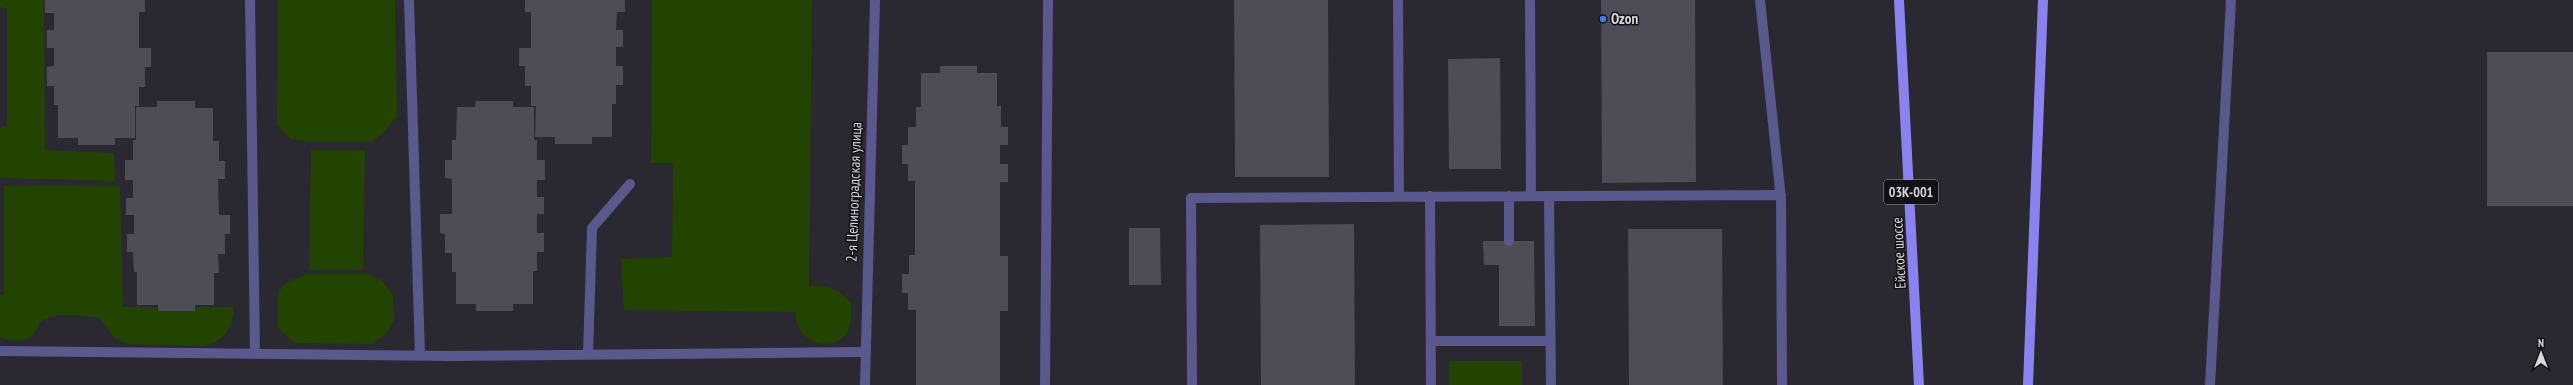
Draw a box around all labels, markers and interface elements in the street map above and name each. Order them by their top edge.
place label: Ozon [1611,9,1638,28]
marker: Ozon [1598,14,1608,24]
street label: 2-я Целиноградская улица [842,122,865,262]
road number: 03К-001 [1884,180,1938,204]
street label: Ейское шоссе [1887,217,1910,289]
north arrow [2521,333,2561,373]
text: N [2538,336,2544,350]

